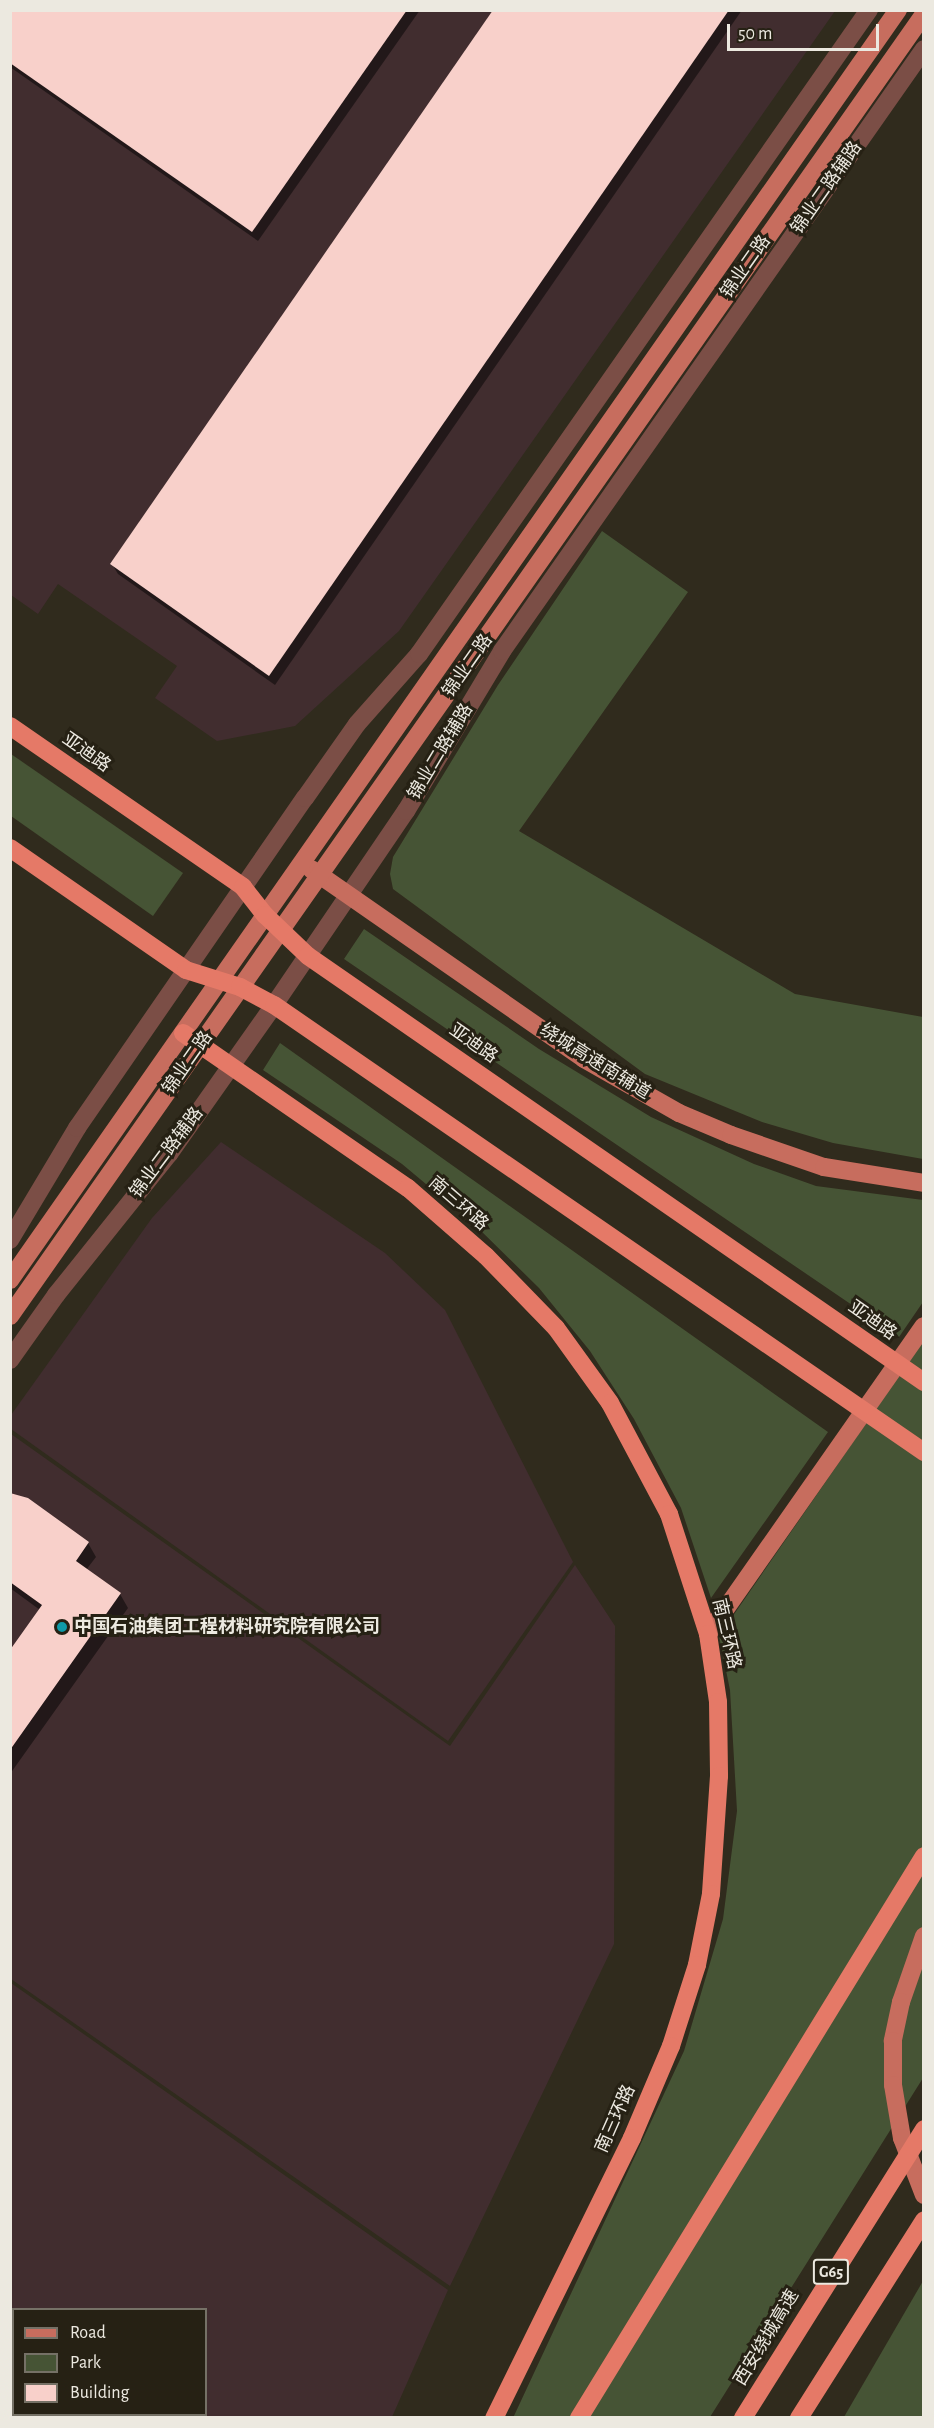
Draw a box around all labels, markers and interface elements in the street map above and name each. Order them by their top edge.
scale bar [730,12,882,50]
text: 50 m [738,25,772,43]
street label: 锦业二路辅路 [787,138,867,238]
street label: 锦业二路 [717,231,775,303]
street label: 锦业二路 [439,630,497,702]
street label: 锦业二路辅路 [404,700,478,804]
street label: 亚迪路 [58,729,114,777]
street label: 绕城高速南辅道 [536,1019,654,1105]
street label: 亚迪路 [445,1020,501,1068]
street label: 锦业二路 [159,1027,217,1099]
street label: 锦业二路辅路 [126,1103,208,1203]
street label: 南三环路 [424,1172,492,1236]
street label: 亚迪路 [844,1297,900,1345]
street label: 南三环路 [707,1596,745,1672]
place label: 中国石油集团工程材料研究院有限公司 [74,1616,380,1638]
marker: 中国石油集团工程材料研究院有限公司 [55,1620,69,1634]
street label: 南三环路 [591,2082,641,2156]
road number: G65 [812,2259,850,2285]
street label: 西安绕城高速 [730,2286,804,2390]
legend [12,2308,207,2416]
text: Road [70,2324,106,2342]
text: Park [70,2354,101,2372]
text: Building [70,2384,129,2402]

